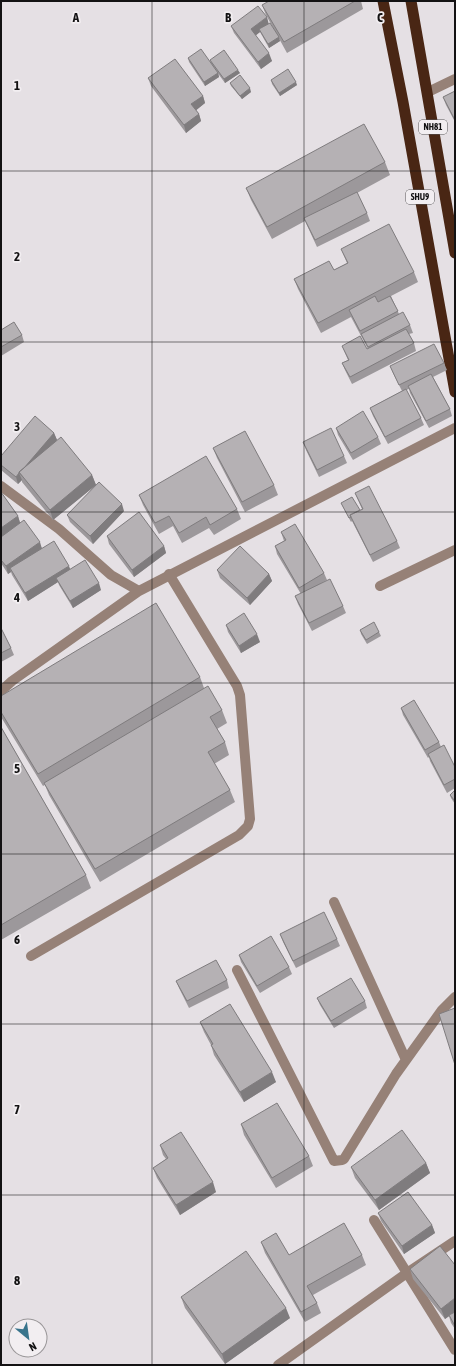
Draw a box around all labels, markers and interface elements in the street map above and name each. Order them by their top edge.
text: A [72,10,80,25]
text: B [225,10,232,25]
text: C [377,10,383,25]
text: 1 [14,78,20,93]
road number: NH81 [419,120,447,134]
road number: SHU9 [406,190,434,204]
text: 2 [14,249,20,264]
text: 3 [14,419,20,434]
text: 4 [13,590,20,605]
text: 5 [14,761,20,776]
text: 6 [14,932,20,947]
text: 7 [14,1102,20,1117]
text: 8 [14,1273,20,1288]
north arrow [8,1318,48,1358]
text: N [27,1340,39,1354]

